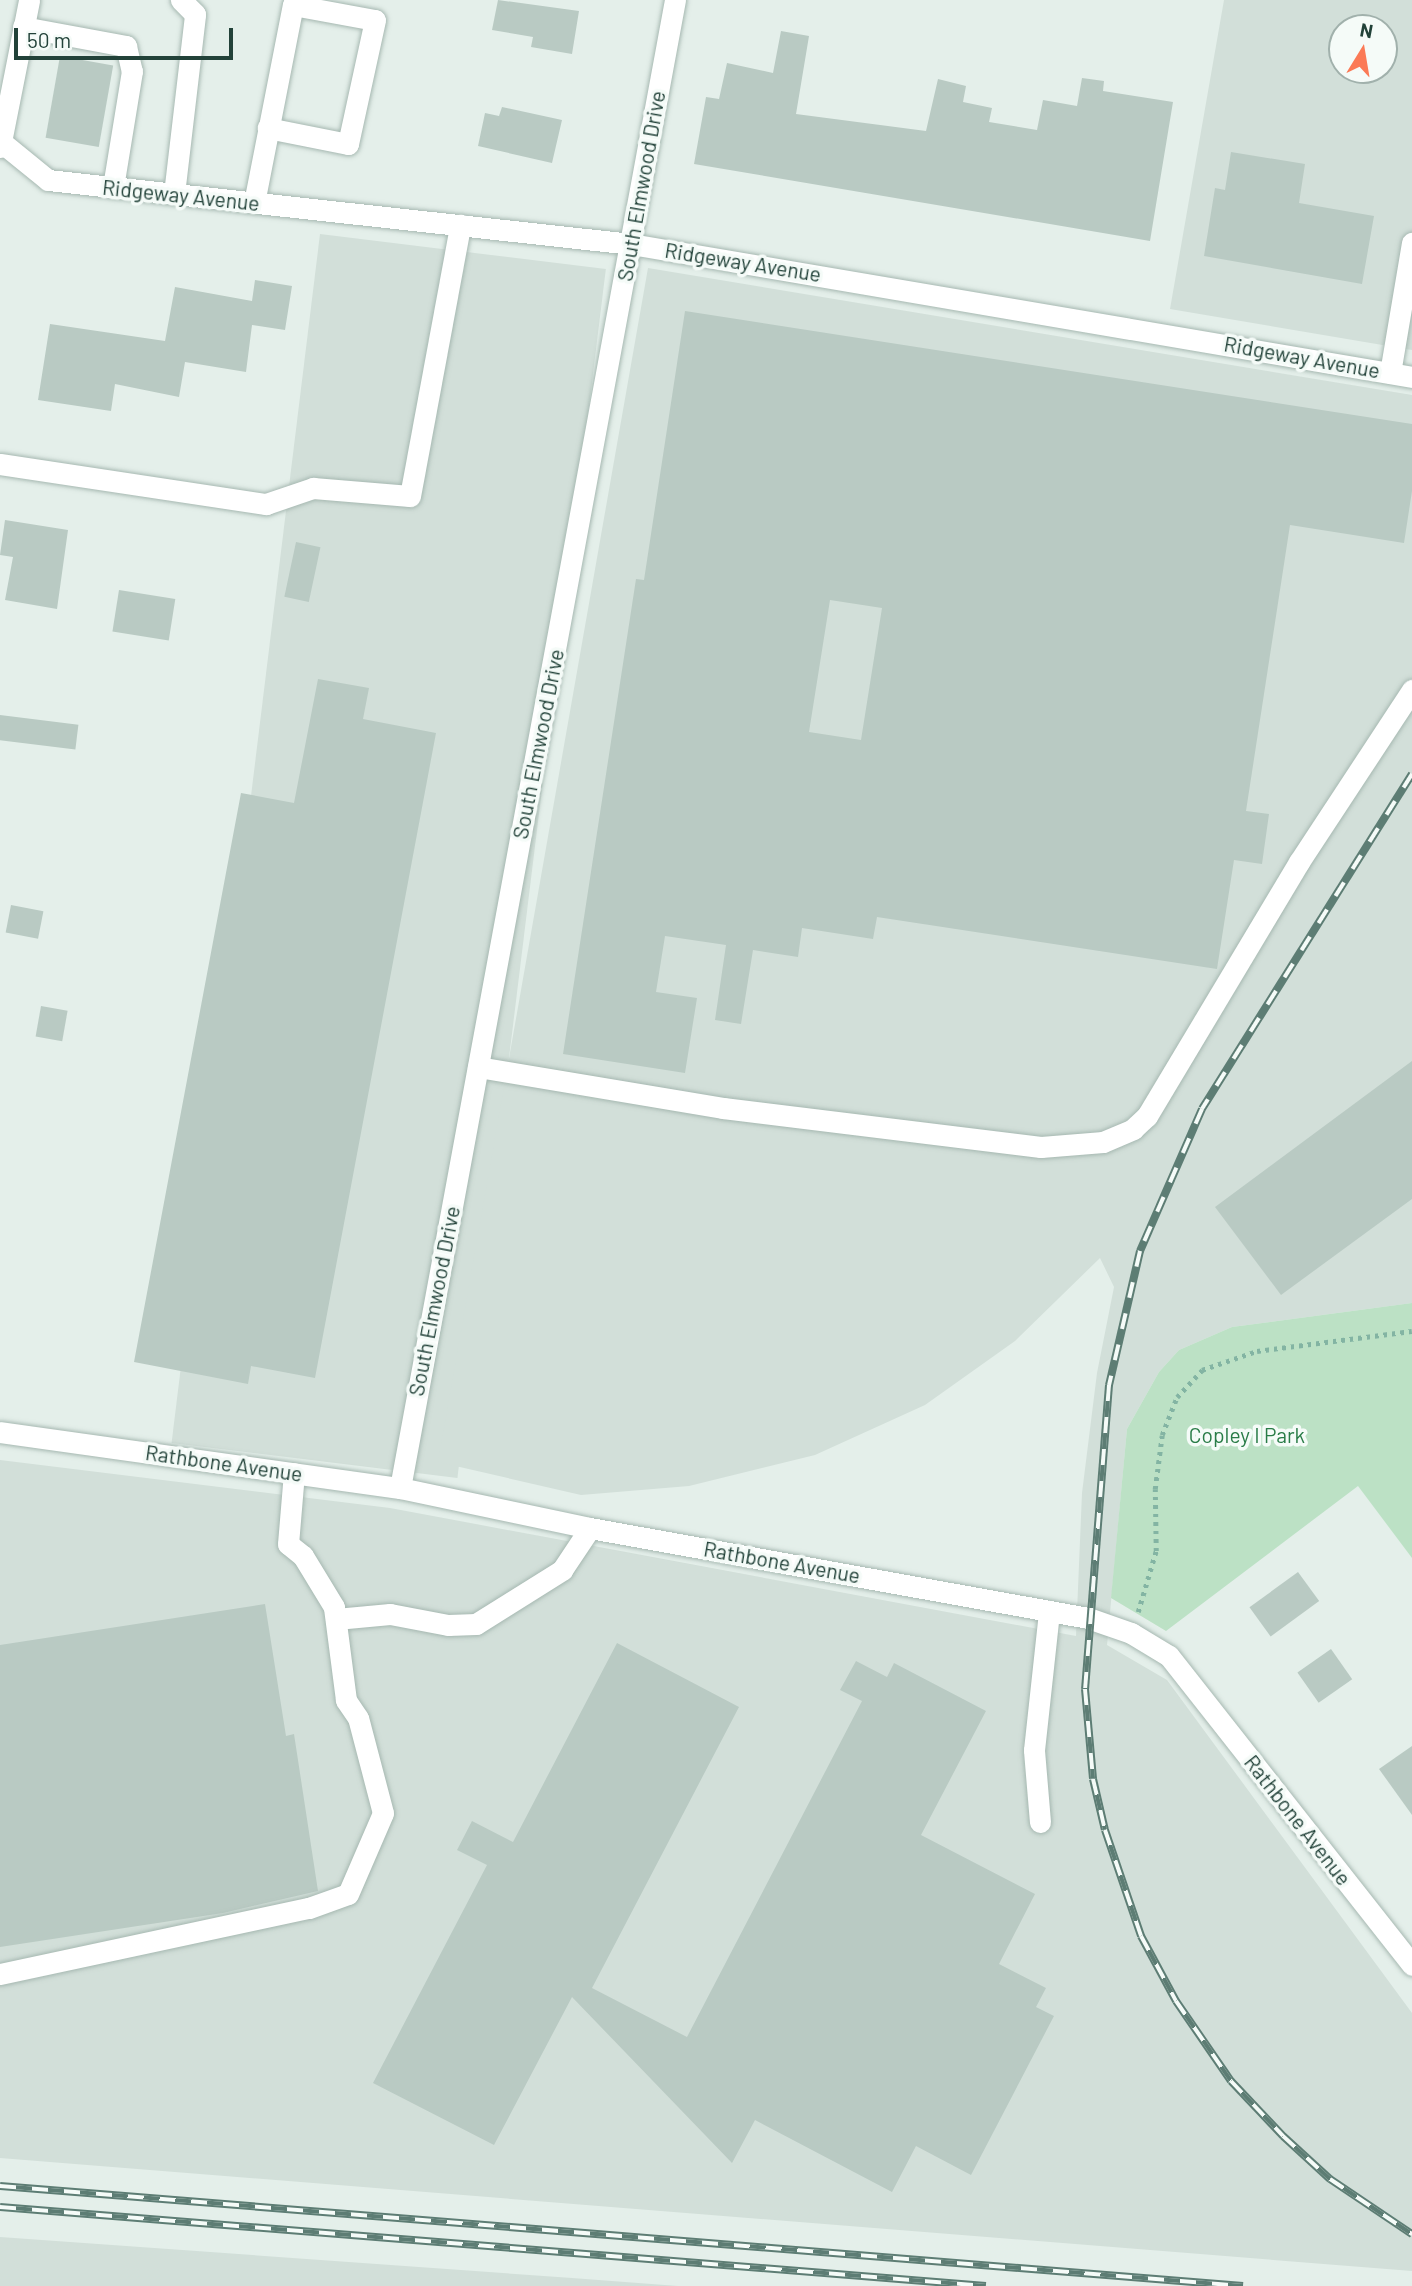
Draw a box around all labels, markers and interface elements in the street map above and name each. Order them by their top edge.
scale bar [18,14,236,58]
north arrow [1328,14,1398,84]
text: N [1358,17,1375,42]
text: 50 m [27,27,71,52]
street label: South Elmwood Drive [612,89,670,283]
street label: Ridgeway Avenue [101,174,261,216]
street label: Ridgeway Avenue [663,237,823,287]
street label: Ridgeway Avenue [1222,331,1382,383]
street label: South Elmwood Drive [507,647,569,841]
street label: South Elmwood Drive [403,1204,465,1398]
park label: Copley I Park [1189,1422,1305,1448]
street label: Rathbone Avenue [144,1439,304,1487]
street label: Rathbone Avenue [702,1536,862,1588]
street label: Rathbone Avenue [1239,1750,1357,1890]

